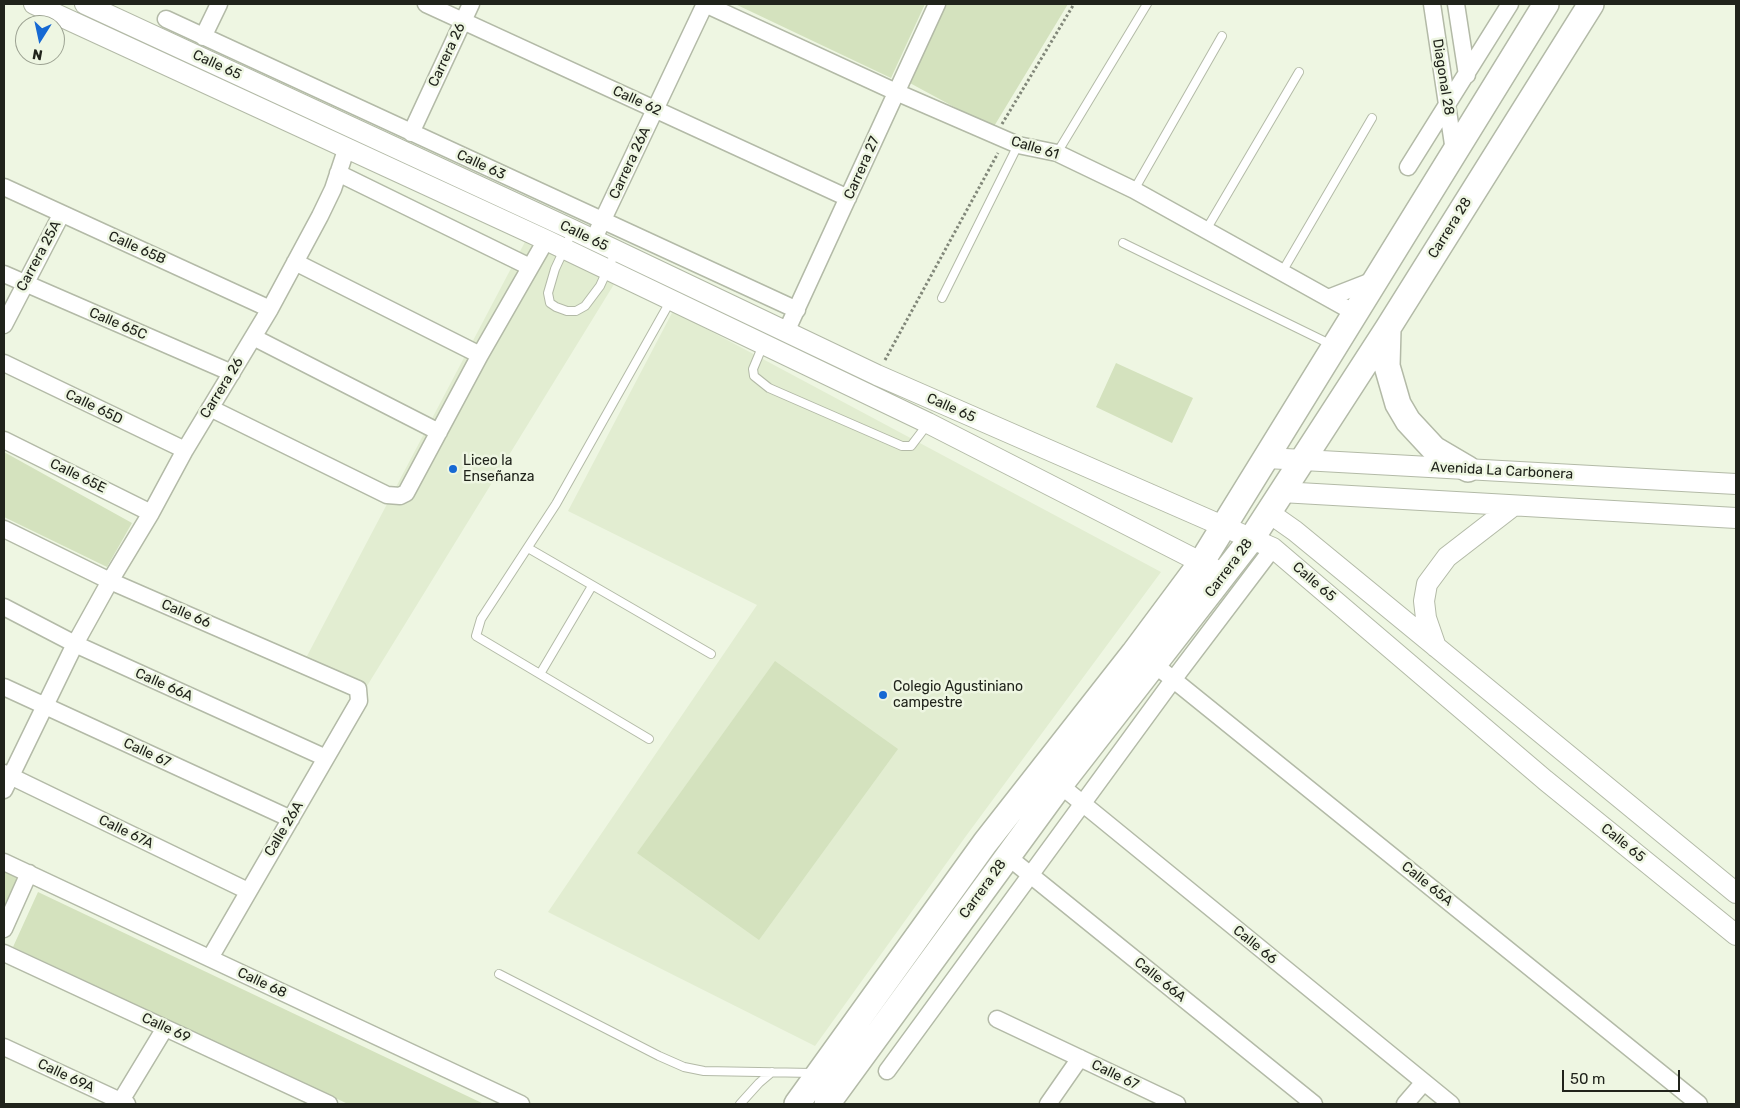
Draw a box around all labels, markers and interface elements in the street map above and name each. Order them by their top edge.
north arrow [15,15,65,65]
street label: Carrera 26 [425,20,469,90]
street label: Diagonal 28 [1429,38,1457,116]
text: N [31,45,44,64]
street label: Calle 65 [190,46,244,84]
street label: Calle 62 [610,82,664,120]
street label: Carrera 26A [606,124,654,202]
street label: Calle 61 [1009,133,1061,163]
street label: Carrera 27 [841,134,883,202]
street label: Calle 63 [454,146,508,184]
street label: Carrera 28 [1425,194,1475,262]
street label: Calle 65 [557,217,611,255]
street label: Carrera 25A [13,218,65,294]
street label: Calle 65B [106,228,168,268]
street label: Calle 65C [87,304,149,344]
street label: Carrera 26 [197,355,247,421]
street label: Calle 65D [63,386,125,428]
street label: Calle 65 [924,390,978,426]
place label: Liceo la Enseñanza [463,453,534,486]
street label: Calle 65E [47,455,109,497]
street label: Avenida La Carbonera [1430,459,1574,483]
marker: Liceo la Enseñanza [447,463,459,475]
street label: Carrera 28 [1202,535,1256,601]
street label: Calle 65 [1289,559,1339,605]
street label: Calle 66 [159,596,213,632]
street label: Calle 66A [133,665,195,705]
place label: Colegio Agustiniano campestre [893,679,1023,712]
marker: Colegio Agustiniano campestre [877,689,889,701]
street label: Calle 67 [121,735,173,771]
street label: Calle 26A [261,798,307,860]
street label: Calle 67A [96,812,156,852]
street label: Calle 65 [1598,820,1648,866]
street label: Carrera 28 [956,856,1010,922]
street label: Calle 65A [1398,858,1456,910]
street label: Calle 66 [1230,922,1280,968]
street label: Calle 66A [1131,954,1189,1006]
street label: Calle 68 [235,964,289,1002]
street label: Calle 69 [139,1009,193,1047]
street label: Calle 69A [35,1056,97,1096]
street label: Calle 67 [1089,1056,1141,1094]
scale bar [1565,1060,1682,1092]
text: 50 m [1570,1070,1605,1088]

